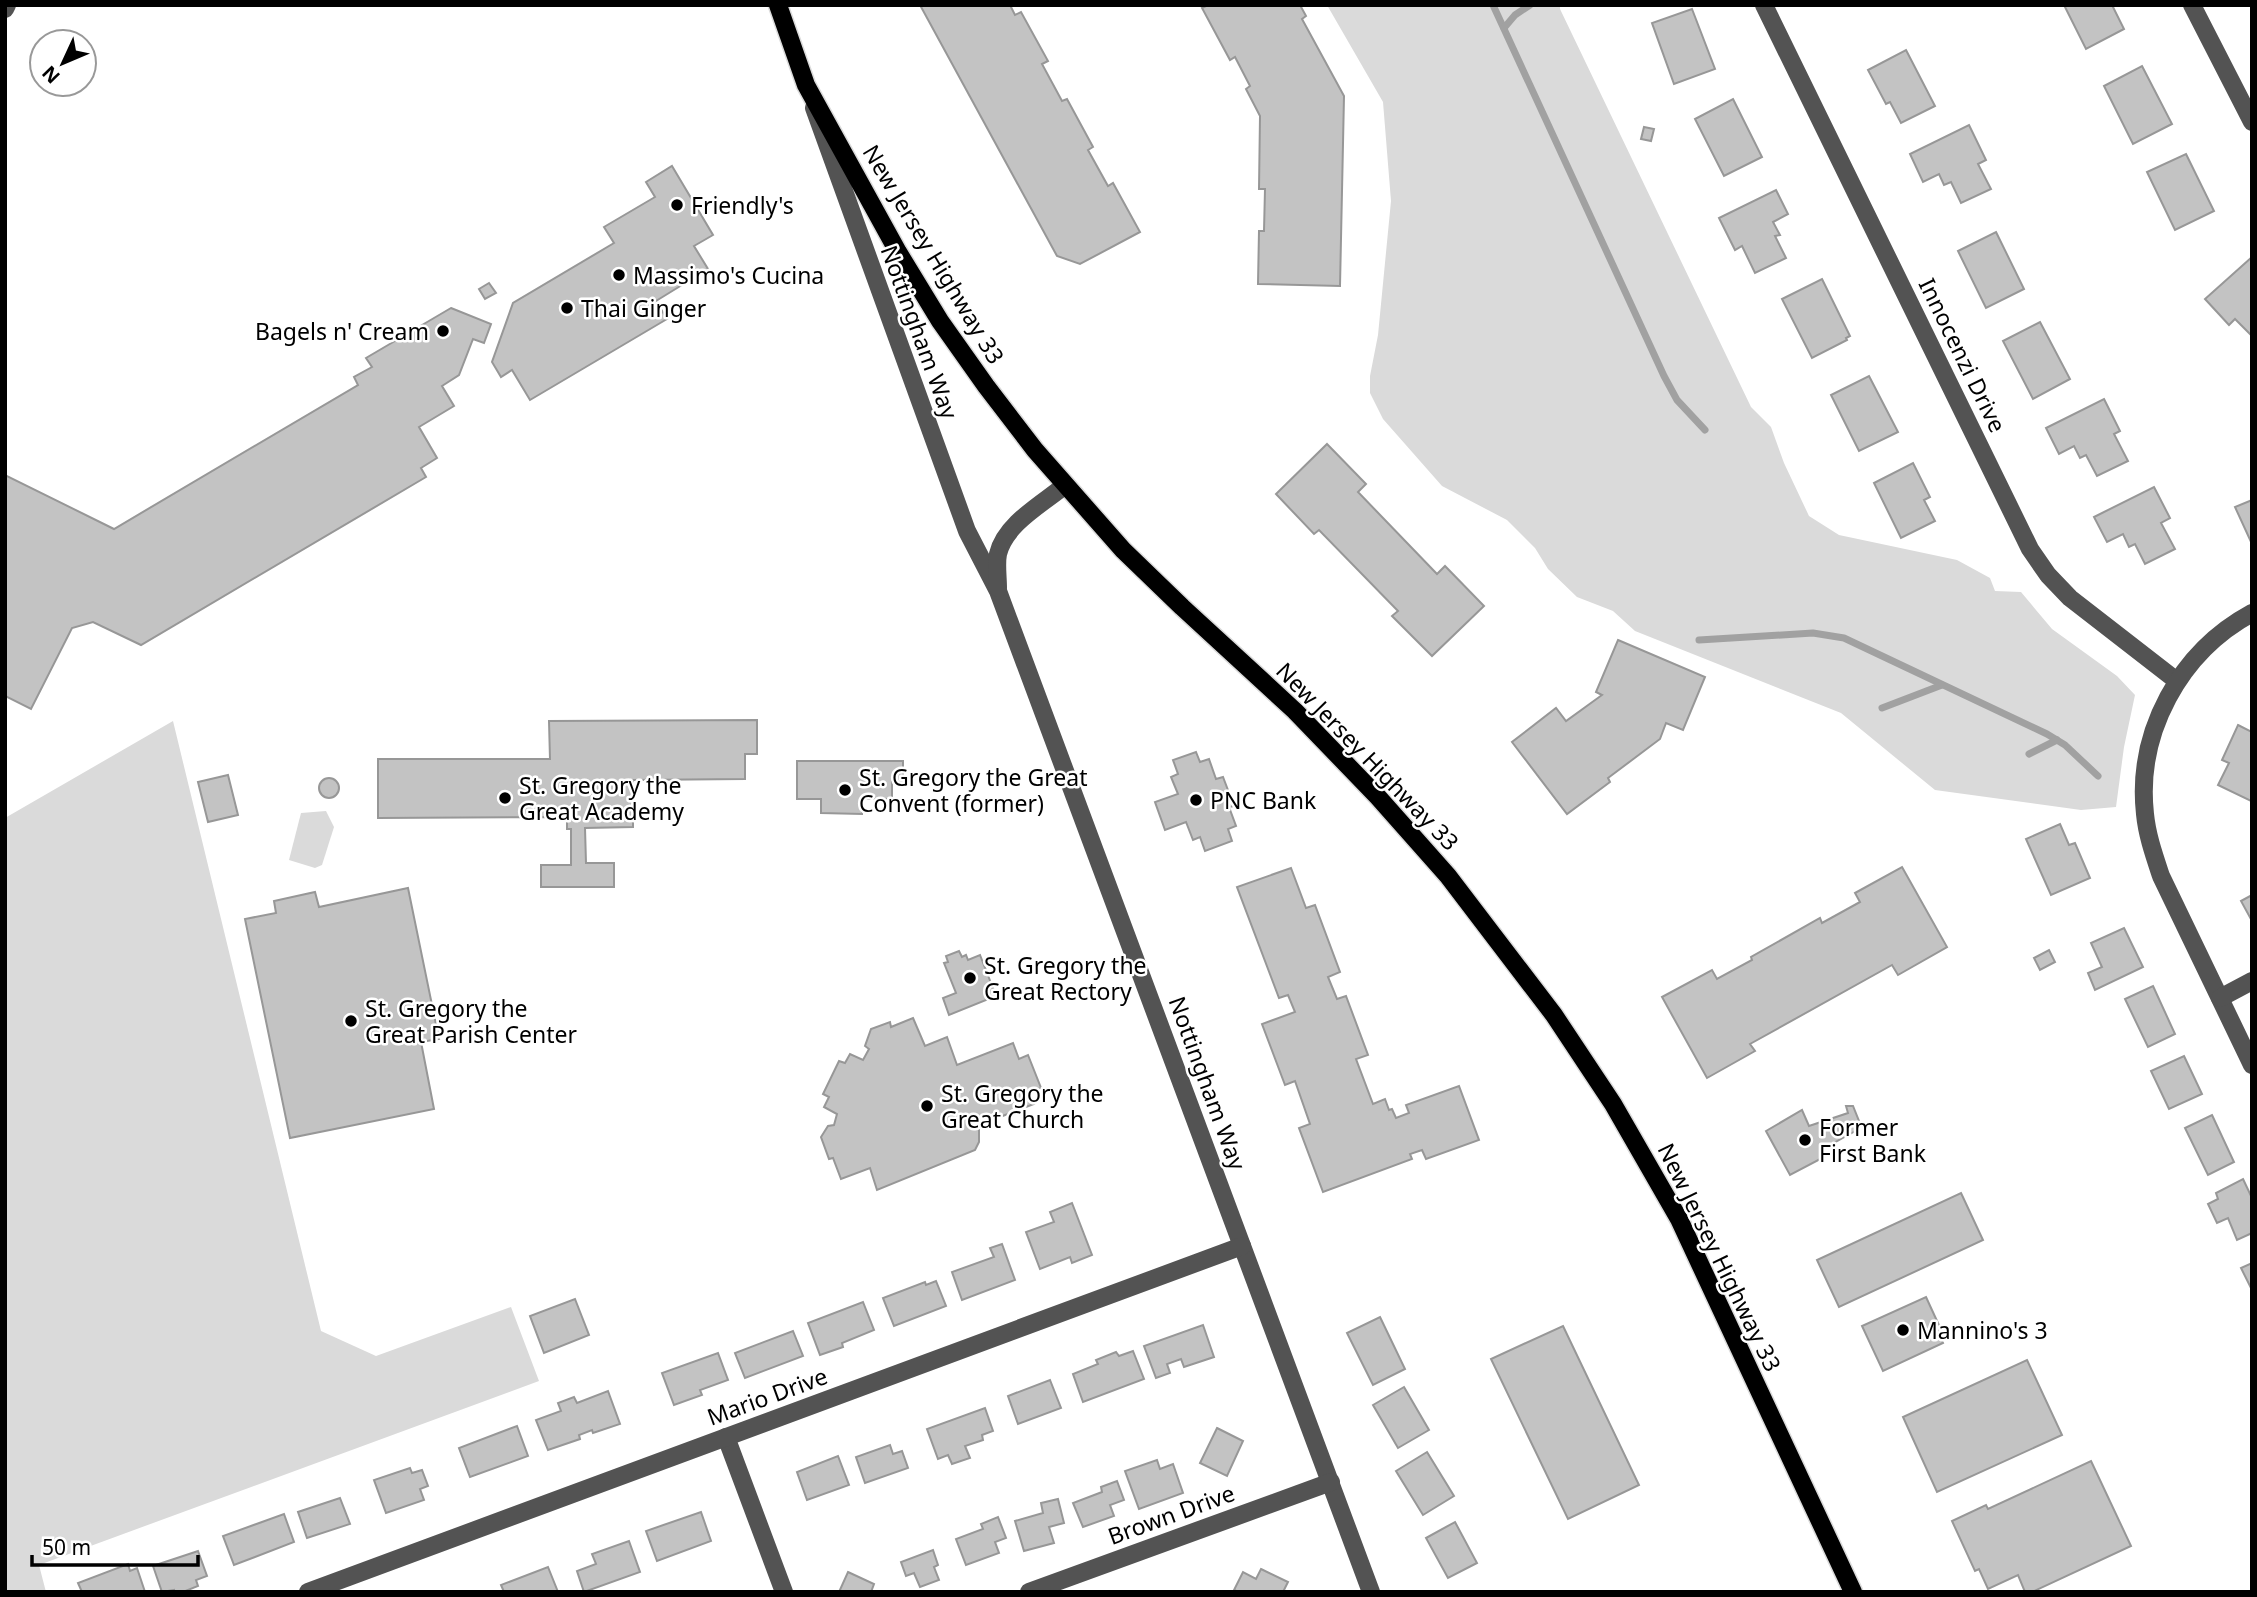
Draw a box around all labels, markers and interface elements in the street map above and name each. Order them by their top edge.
north arrow [28,28,98,98]
text: N [36,60,65,89]
street label: New Jersey Highway 33 [856,138,1012,370]
place label: Friendly's [691,189,794,221]
marker: Friendly's [669,197,685,213]
street label: Nottingham Way [874,241,966,423]
place label: Massimo's Cucina [633,259,824,291]
marker: Massimo's Cucina [611,267,627,283]
street label: Innocenzi Drive [1912,272,2014,438]
place label: Thai Ginger [581,292,707,324]
marker: Thai Ginger [559,300,575,316]
place label: Bagels n' Cream [255,315,429,347]
marker: Bagels n' Cream [435,323,451,339]
street label: New Jersey Highway 33 [1270,655,1466,857]
place label: St. Gregory the Great Convent (former) [859,761,1088,819]
place label: St. Gregory the Great Academy [519,769,684,827]
marker: St. Gregory the Great Convent (former) [837,782,853,798]
place label: PNC Bank [1210,784,1317,816]
marker: St. Gregory the Great Academy [497,790,513,806]
marker: PNC Bank [1188,792,1204,808]
place label: St. Gregory the Great Rectory [984,949,1147,1007]
marker: St. Gregory the Great Rectory [962,970,978,986]
place label: St. Gregory the Great Parish Center [365,992,577,1050]
street label: Nottingham Way [1162,992,1254,1174]
marker: St. Gregory the Great Parish Center [343,1013,359,1029]
place label: St. Gregory the Great Church [941,1077,1104,1135]
marker: St. Gregory the Great Church [919,1098,935,1114]
place label: Former First Bank [1819,1111,1927,1169]
marker: Former First Bank [1797,1132,1813,1148]
street label: New Jersey Highway 33 [1651,1137,1789,1377]
place label: Mannino's 3 [1917,1314,2048,1346]
marker: Mannino's 3 [1895,1322,1911,1338]
street label: Mario Drive [702,1359,832,1433]
street label: Brown Drive [1103,1476,1239,1552]
scale bar [32,1524,198,1568]
text: 50 m [42,1533,91,1561]

